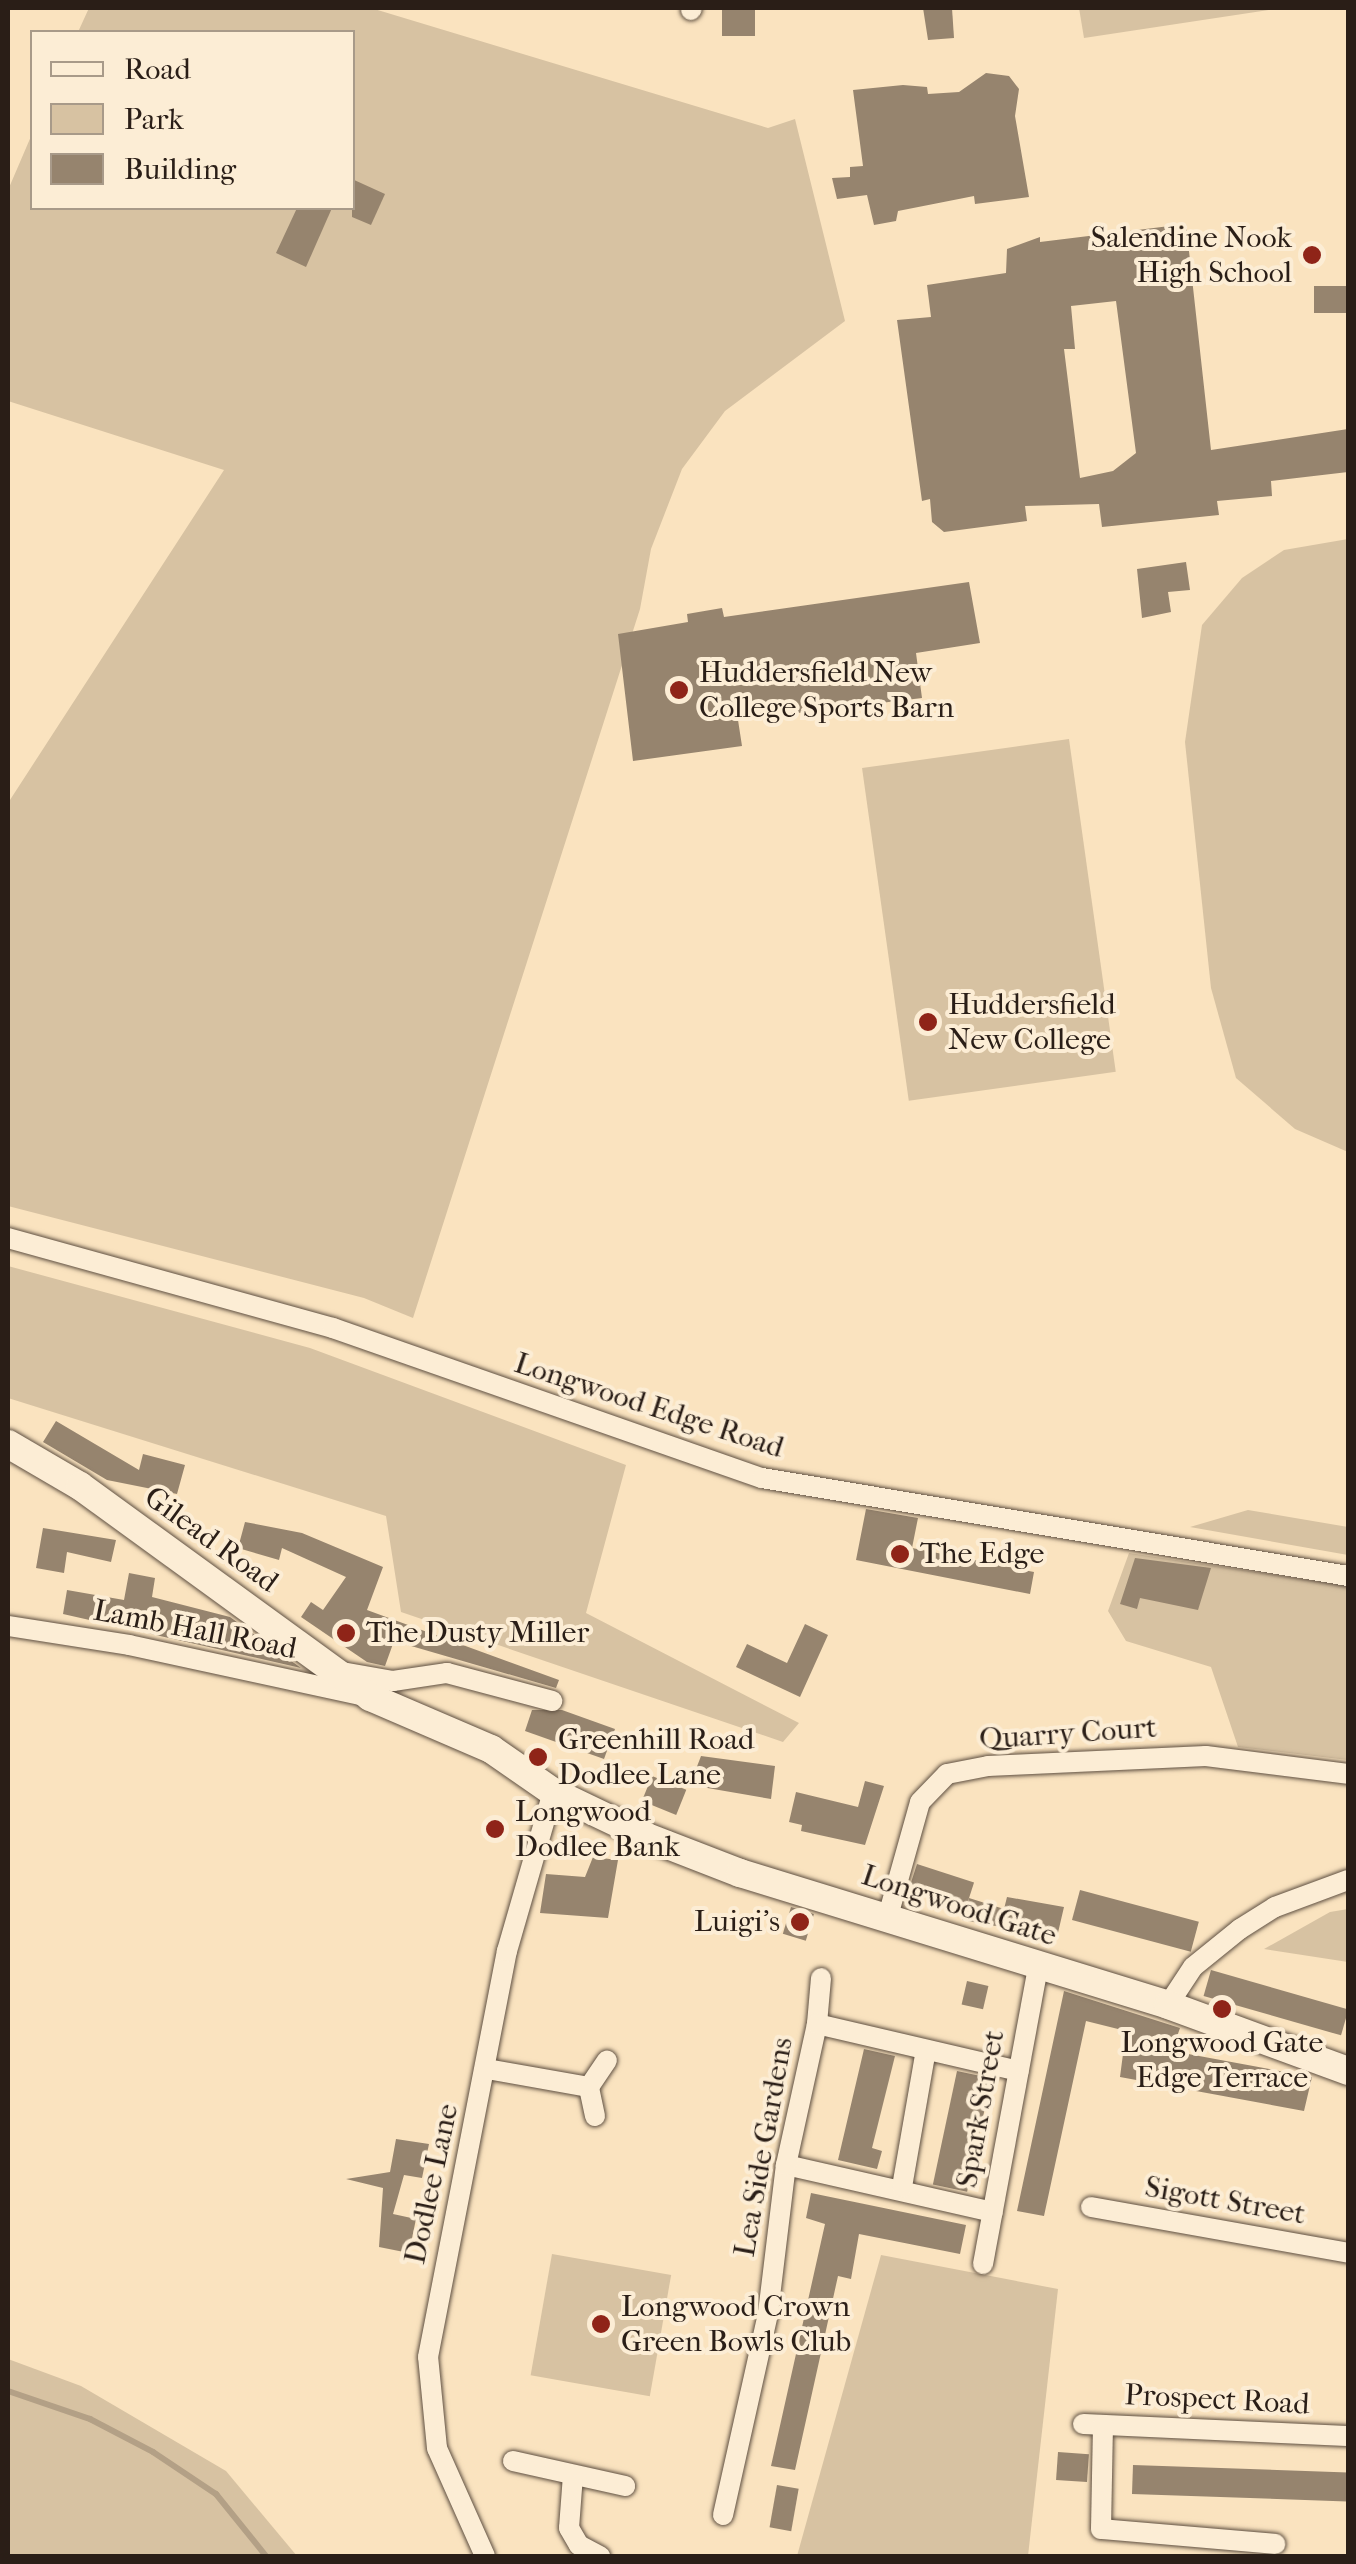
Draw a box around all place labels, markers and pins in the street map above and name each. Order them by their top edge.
place label: Salendine Nook High School [1091,220,1292,290]
marker: Salendine Nook High School [1301,244,1323,266]
place label: Huddersfield New College Sports Barn [699,655,954,726]
marker: Huddersfield New College Sports Barn [668,679,690,701]
place label: Huddersfield New College [948,987,1115,1058]
marker: Huddersfield New College [917,1011,939,1033]
place label: The Edge [920,1536,1044,1572]
marker: The Edge [889,1543,911,1565]
place label: The Dusty Miller [366,1615,589,1651]
marker: The Dusty Miller [335,1622,357,1644]
place label: Greenhill Road Dodlee Lane [558,1722,754,1792]
marker: Greenhill Road Dodlee Lane [527,1746,549,1768]
place label: Longwood Dodlee Bank [515,1794,680,1864]
marker: Longwood Dodlee Bank [484,1818,506,1840]
place label: Luigi's [694,1904,780,1940]
marker: Luigi's [789,1911,811,1933]
marker: Longwood Gate Edge Terrace [1211,1998,1233,2020]
place label: Longwood Gate Edge Terrace [1121,2025,1323,2096]
place label: Longwood Crown Green Bowls Club [621,2289,851,2360]
marker: Longwood Crown Green Bowls Club [590,2313,612,2335]

